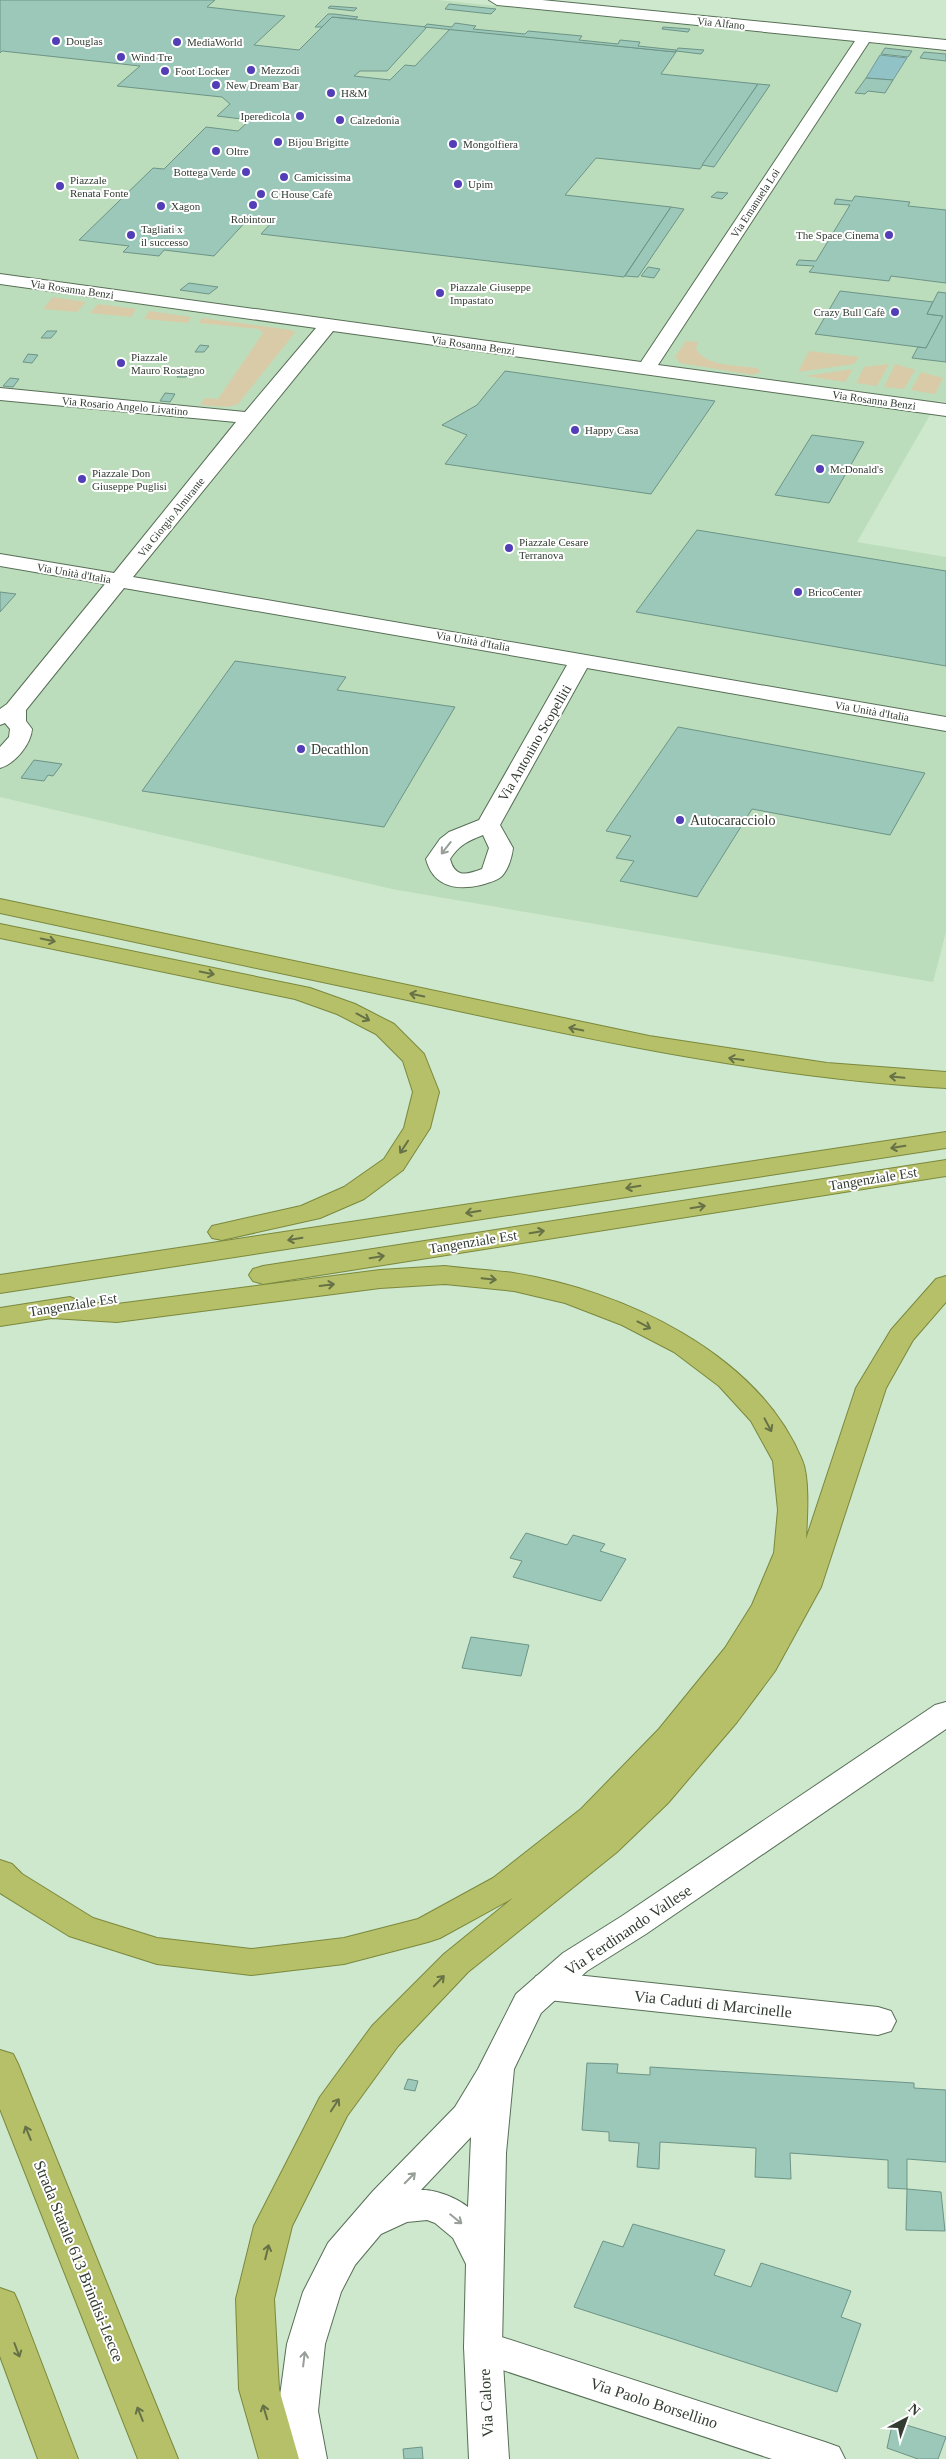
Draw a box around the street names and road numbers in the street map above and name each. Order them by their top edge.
street label: Via Alfano [697,15,746,32]
street label: Via Emanuela Loi [728,166,782,240]
street label: Via Rosanna Benzi [29,277,115,301]
street label: Via Rosanna Benzi [430,333,516,357]
street label: Via Rosanna Benzi [831,388,917,412]
street label: Via Rosario Angelo Livatino [61,394,189,418]
street label: Via Giorgio Almirante [135,475,207,559]
street label: Via Unità d'Italia [36,561,112,585]
street label: Via Unità d'Italia [435,629,511,653]
street label: Via Antonino Scopelliti [495,682,575,804]
street label: Via Unità d'Italia [834,699,910,723]
street label: Tangenziale Est [828,1165,918,1193]
street label: Tangenziale Est [428,1228,518,1256]
street label: Tangenziale Est [28,1291,118,1319]
street label: Via Ferdinando Vallese [562,1881,694,1979]
street label: Via Caduti di Marcinelle [633,1987,793,2021]
street label: Strada Statale 613 Brindisi-Lecce [31,2158,127,2364]
street label: Via Calore [476,2368,496,2438]
street label: Via Paolo Borsellino [588,2374,720,2432]

